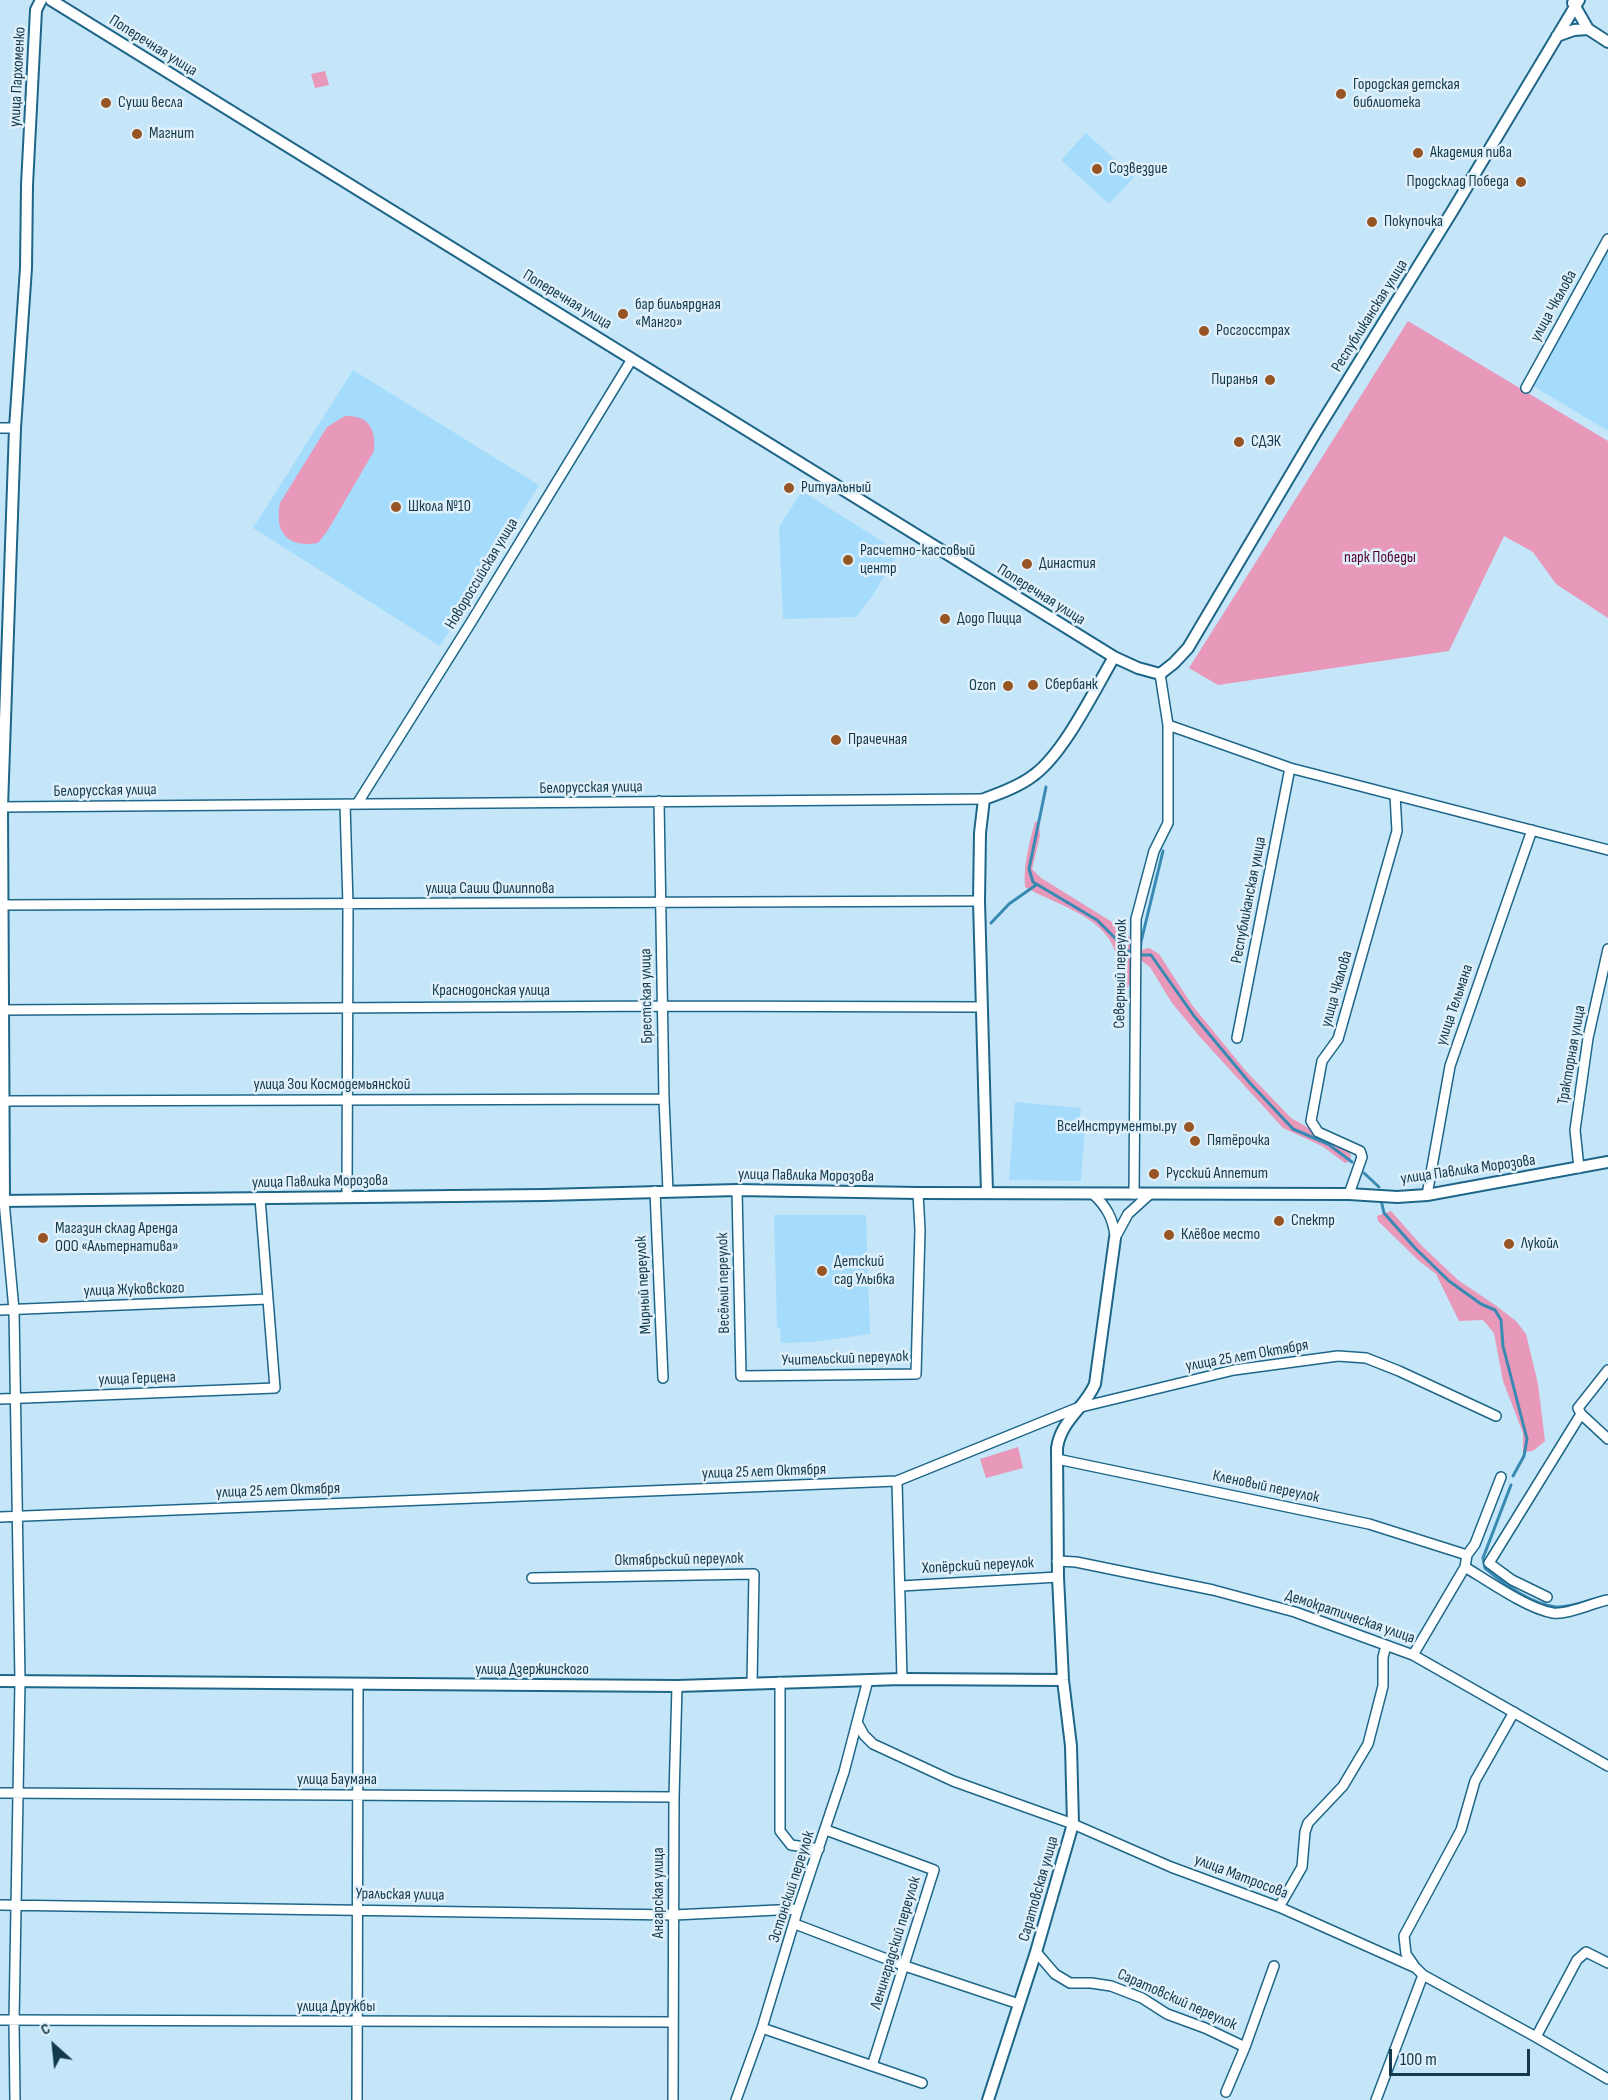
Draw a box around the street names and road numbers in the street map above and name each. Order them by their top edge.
street label: Поперечная улица [105,11,201,81]
street label: улица Пархоменко [6,26,30,128]
street label: Республиканская улица [1328,256,1412,376]
street label: Поперечная улица [519,266,615,334]
street label: улица Чкалова [1527,267,1581,345]
street label: Новороссийская улица [441,515,523,633]
street label: Поперечная улица [993,560,1089,630]
street label: Белорусская улица [539,778,643,798]
street label: Белорусская улица [53,781,157,801]
street label: Республиканская улица [1227,835,1271,965]
street label: улица Саши Филиппова [426,879,554,899]
street label: Северный переулок [1110,919,1132,1029]
street label: Брестская улица [637,948,657,1044]
street label: улица Чкалова [1317,948,1357,1030]
street label: улица Тельмана [1432,962,1478,1048]
street label: Краснодонская улица [432,981,550,1001]
street label: Тракторная улица [1554,1004,1590,1106]
street label: улица Зои Космодемьянской [254,1075,410,1095]
street label: улица Павлика Морозова [1399,1151,1537,1189]
street label: улица Павлика Морозова [738,1165,874,1187]
street label: улица Павлика Морозова [252,1171,388,1193]
street label: Весёлый переулок [714,1232,734,1334]
street label: Мирный переулок [632,1235,656,1335]
street label: улица Жуковского [83,1279,185,1301]
street label: улица 25 лет Октября [1184,1336,1310,1376]
street label: Учительский переулок [781,1347,909,1371]
street label: улица Герцена [98,1368,176,1390]
street label: улица 25 лет Октября [702,1460,826,1484]
street label: Кленовый переулок [1211,1466,1321,1508]
street label: улица 25 лет Октября [216,1479,340,1503]
street label: Октябрьский переулок [614,1549,744,1571]
street label: Хопёрский переулок [922,1553,1034,1579]
street label: Демократическая улица [1283,1586,1417,1648]
street label: улица Дзержинского [475,1660,589,1680]
street label: улица Баумана [297,1770,377,1790]
street label: Эстонский переулок [765,1829,819,1945]
street label: Саратовская улица [1015,1834,1063,1944]
street label: Ангарская улица [649,1847,669,1939]
street label: улица Матросова [1191,1850,1291,1904]
street label: Ленинградский переулок [867,1874,925,2012]
street label: Уральская улица [355,1885,445,1905]
street label: Саратовский переулок [1114,1965,1240,2035]
street label: улица Дружбы [297,1997,375,2017]

